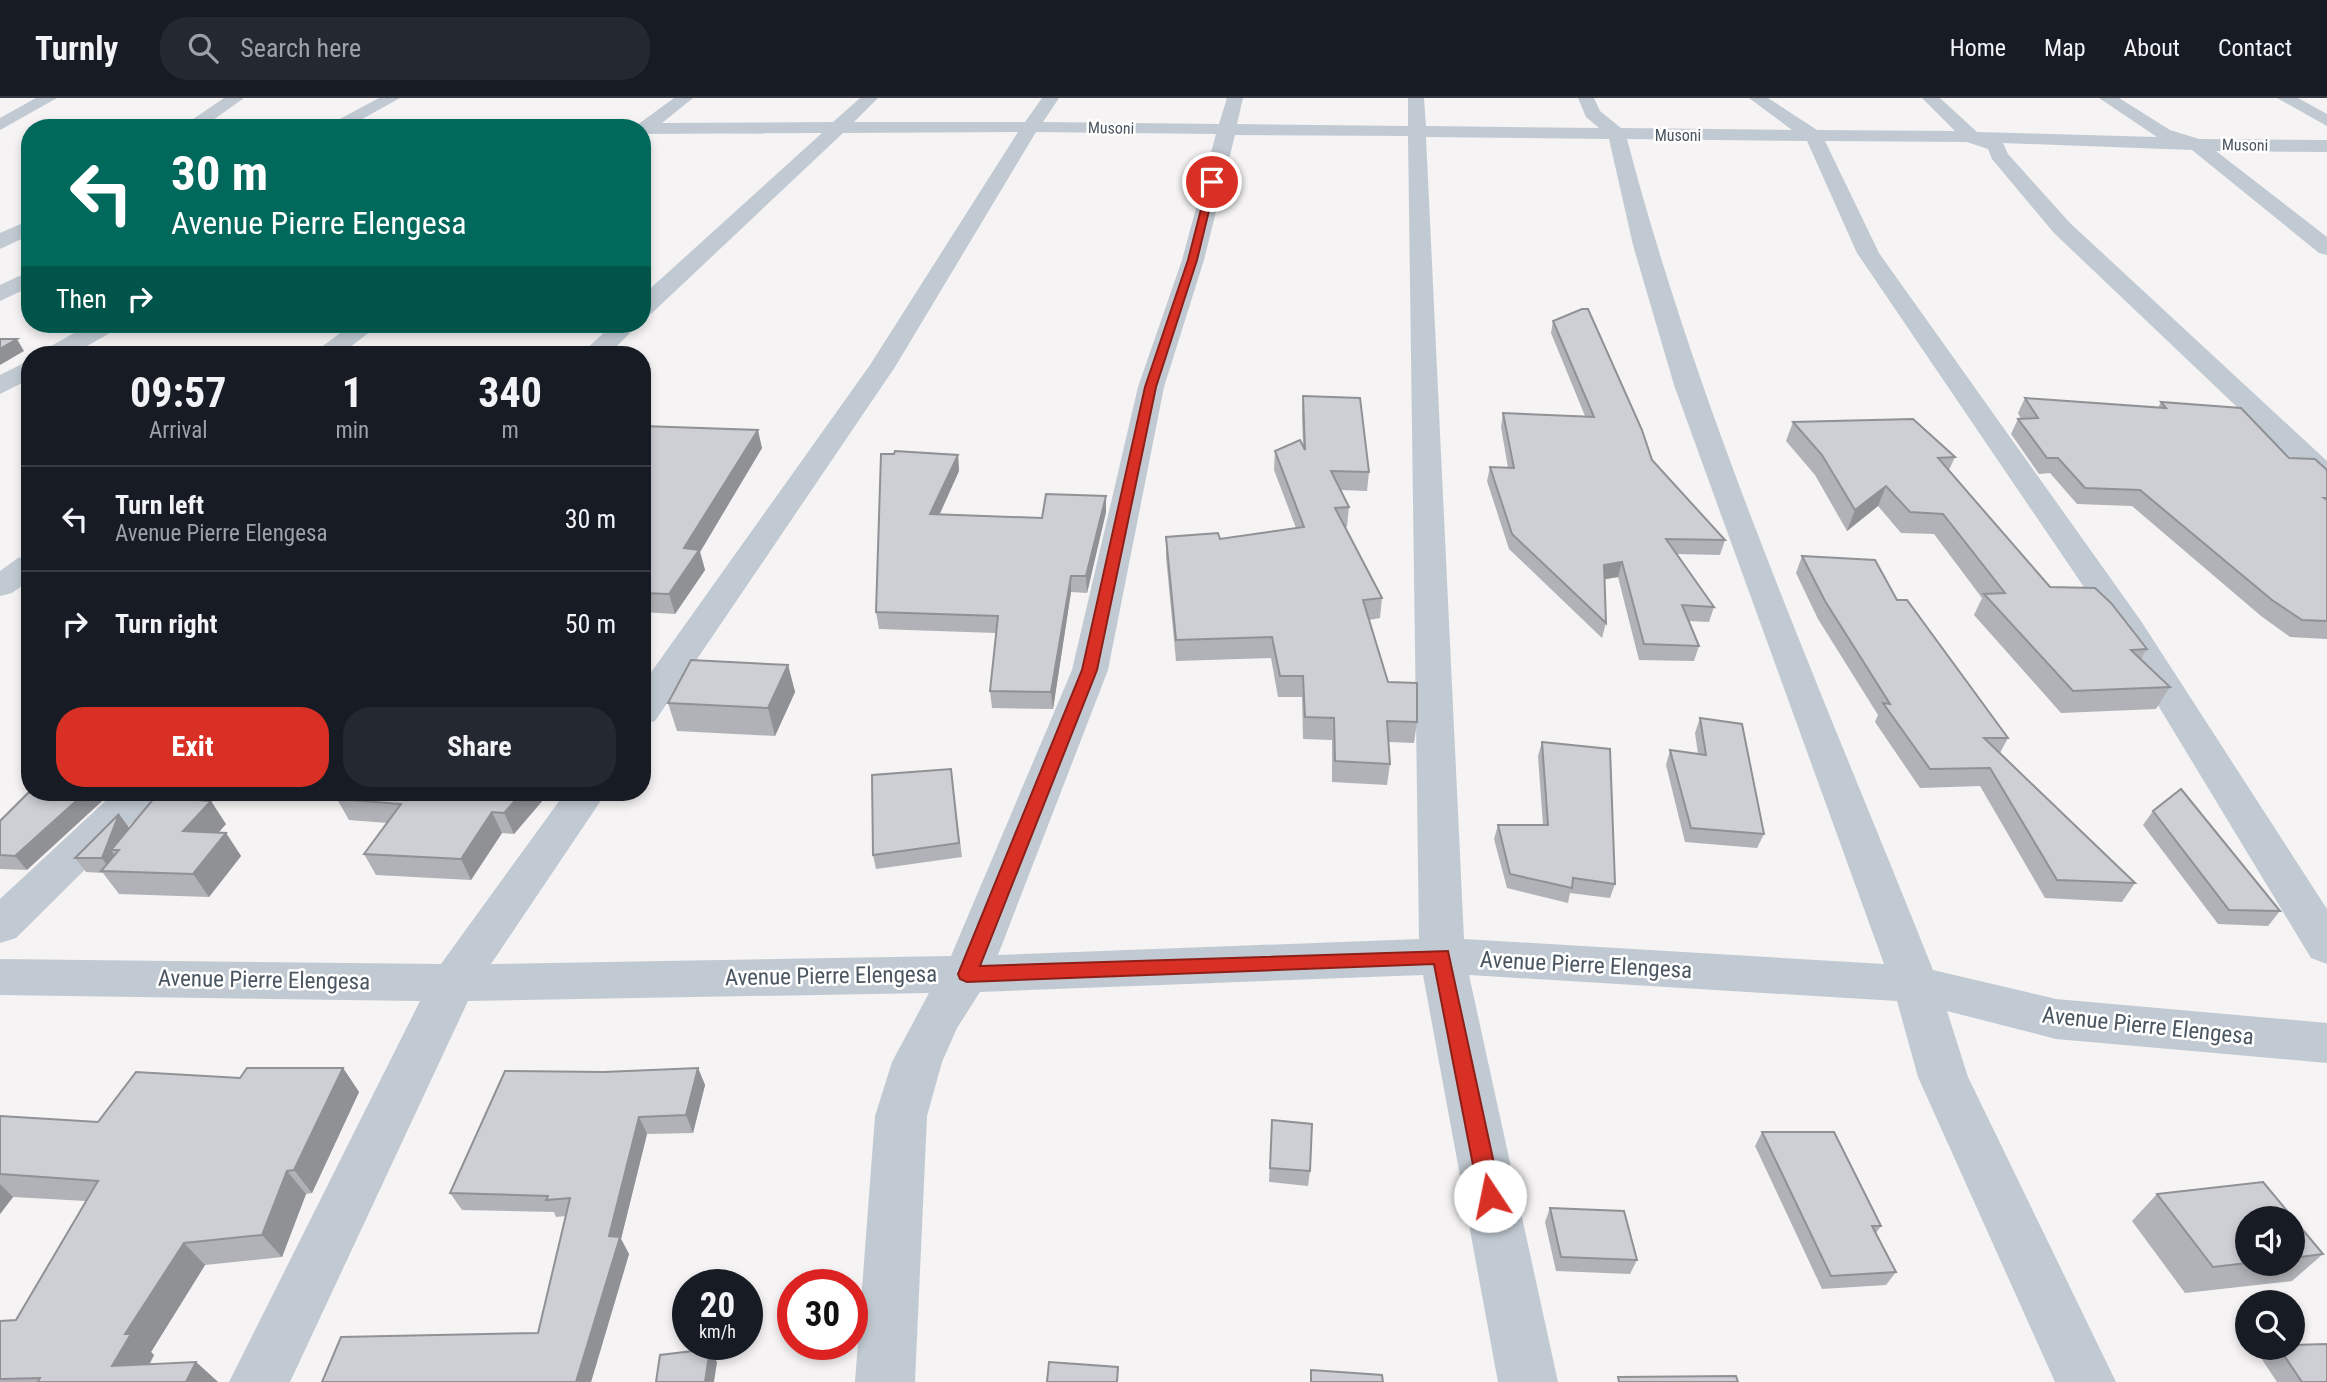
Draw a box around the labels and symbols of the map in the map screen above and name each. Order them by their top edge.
street label: Musoni [1088,118,1134,138]
street label: Musoni [1655,126,1701,145]
street label: Musoni [2222,135,2268,155]
pin [1182,152,1242,212]
street label: Avenue Pierre Elengesa [1479,946,1693,984]
street label: Avenue Pierre Elengesa [725,961,937,991]
street label: Avenue Pierre Elengesa [158,965,370,995]
street label: Avenue Pierre Elengesa [2041,1001,2255,1051]
position arrow [1453,1159,1527,1233]
speed limit sign: 30 [777,1269,868,1360]

